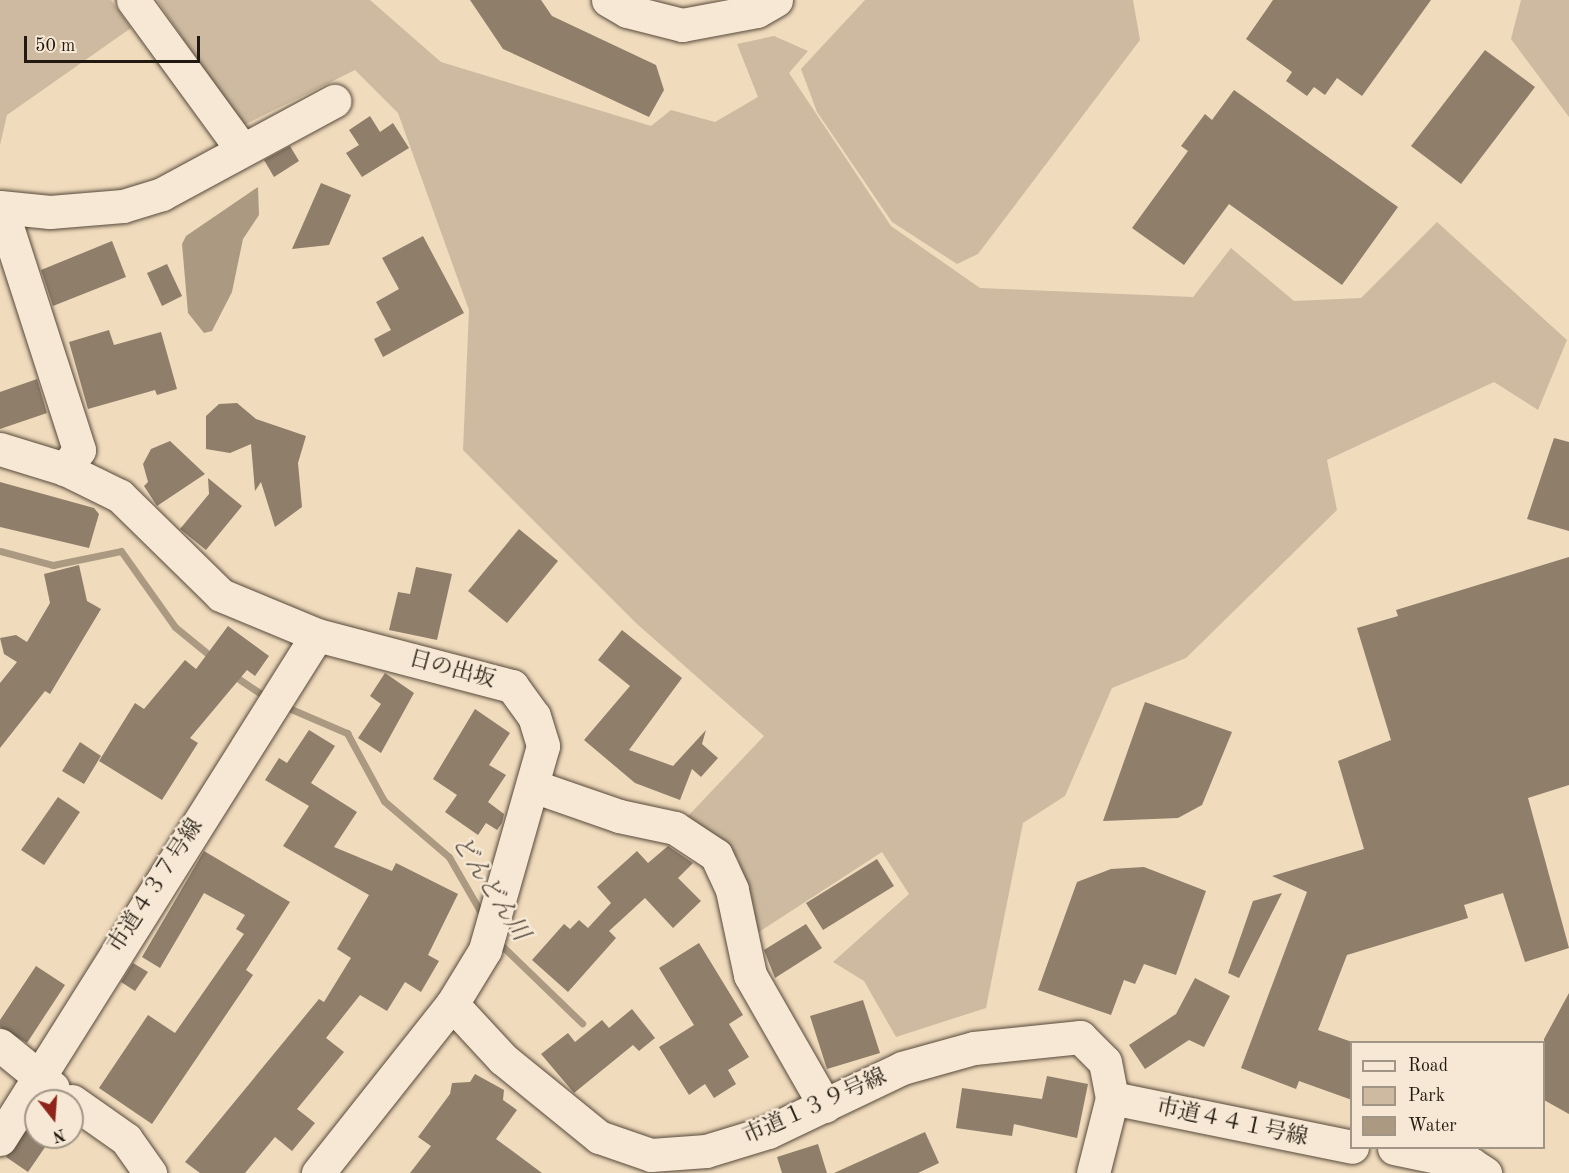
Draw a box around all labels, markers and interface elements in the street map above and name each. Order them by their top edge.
scale bar [27,24,202,62]
text: 50 m [35,37,75,55]
street label: 日の出坂 [406,646,498,694]
street label: 市道４３７号線 [103,814,209,958]
water label: どんどん川 [444,831,534,947]
legend [1350,1041,1545,1149]
text: Road [1408,1057,1448,1075]
street label: 市道１３９号線 [739,1064,891,1150]
text: Park [1408,1087,1445,1105]
north arrow [24,1089,84,1149]
street label: 市道４４１号線 [1154,1094,1310,1152]
text: Water [1408,1117,1457,1135]
text: N [50,1125,67,1144]

